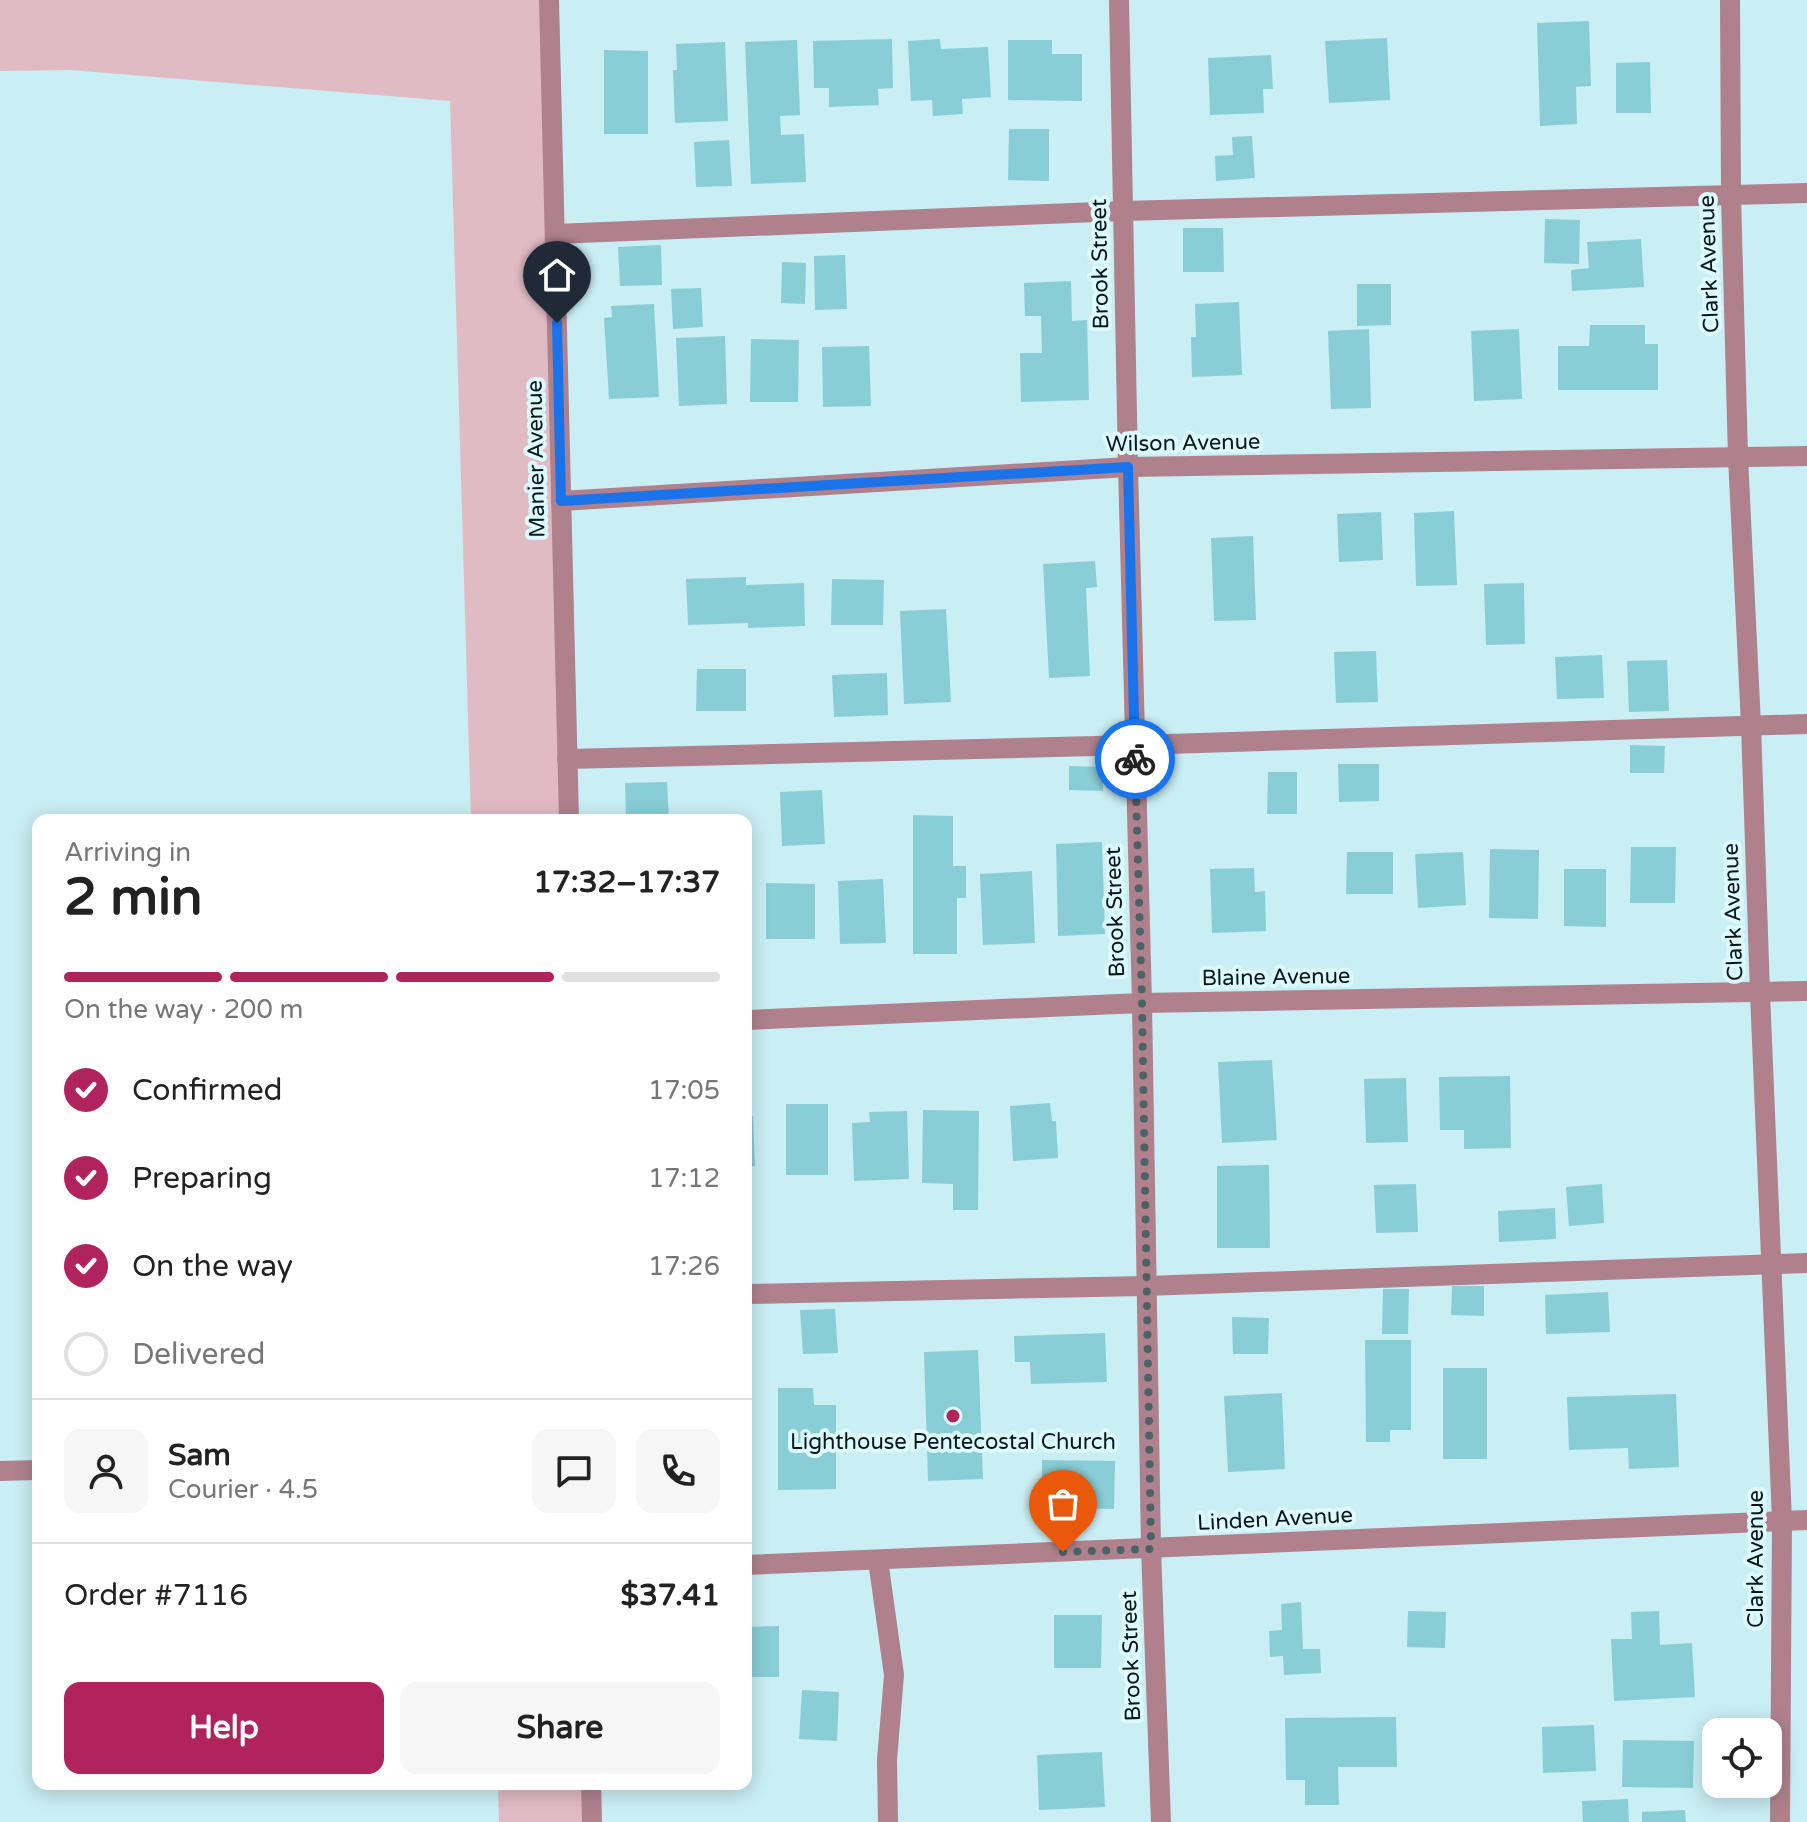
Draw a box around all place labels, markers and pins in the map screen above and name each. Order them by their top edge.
pin [523,241,591,323]
marker: Lighthouse Pentecostal Church [944,1407,962,1425]
place label: Lighthouse Pentecostal Church [790,1429,1116,1455]
pin [1029,1470,1097,1552]

